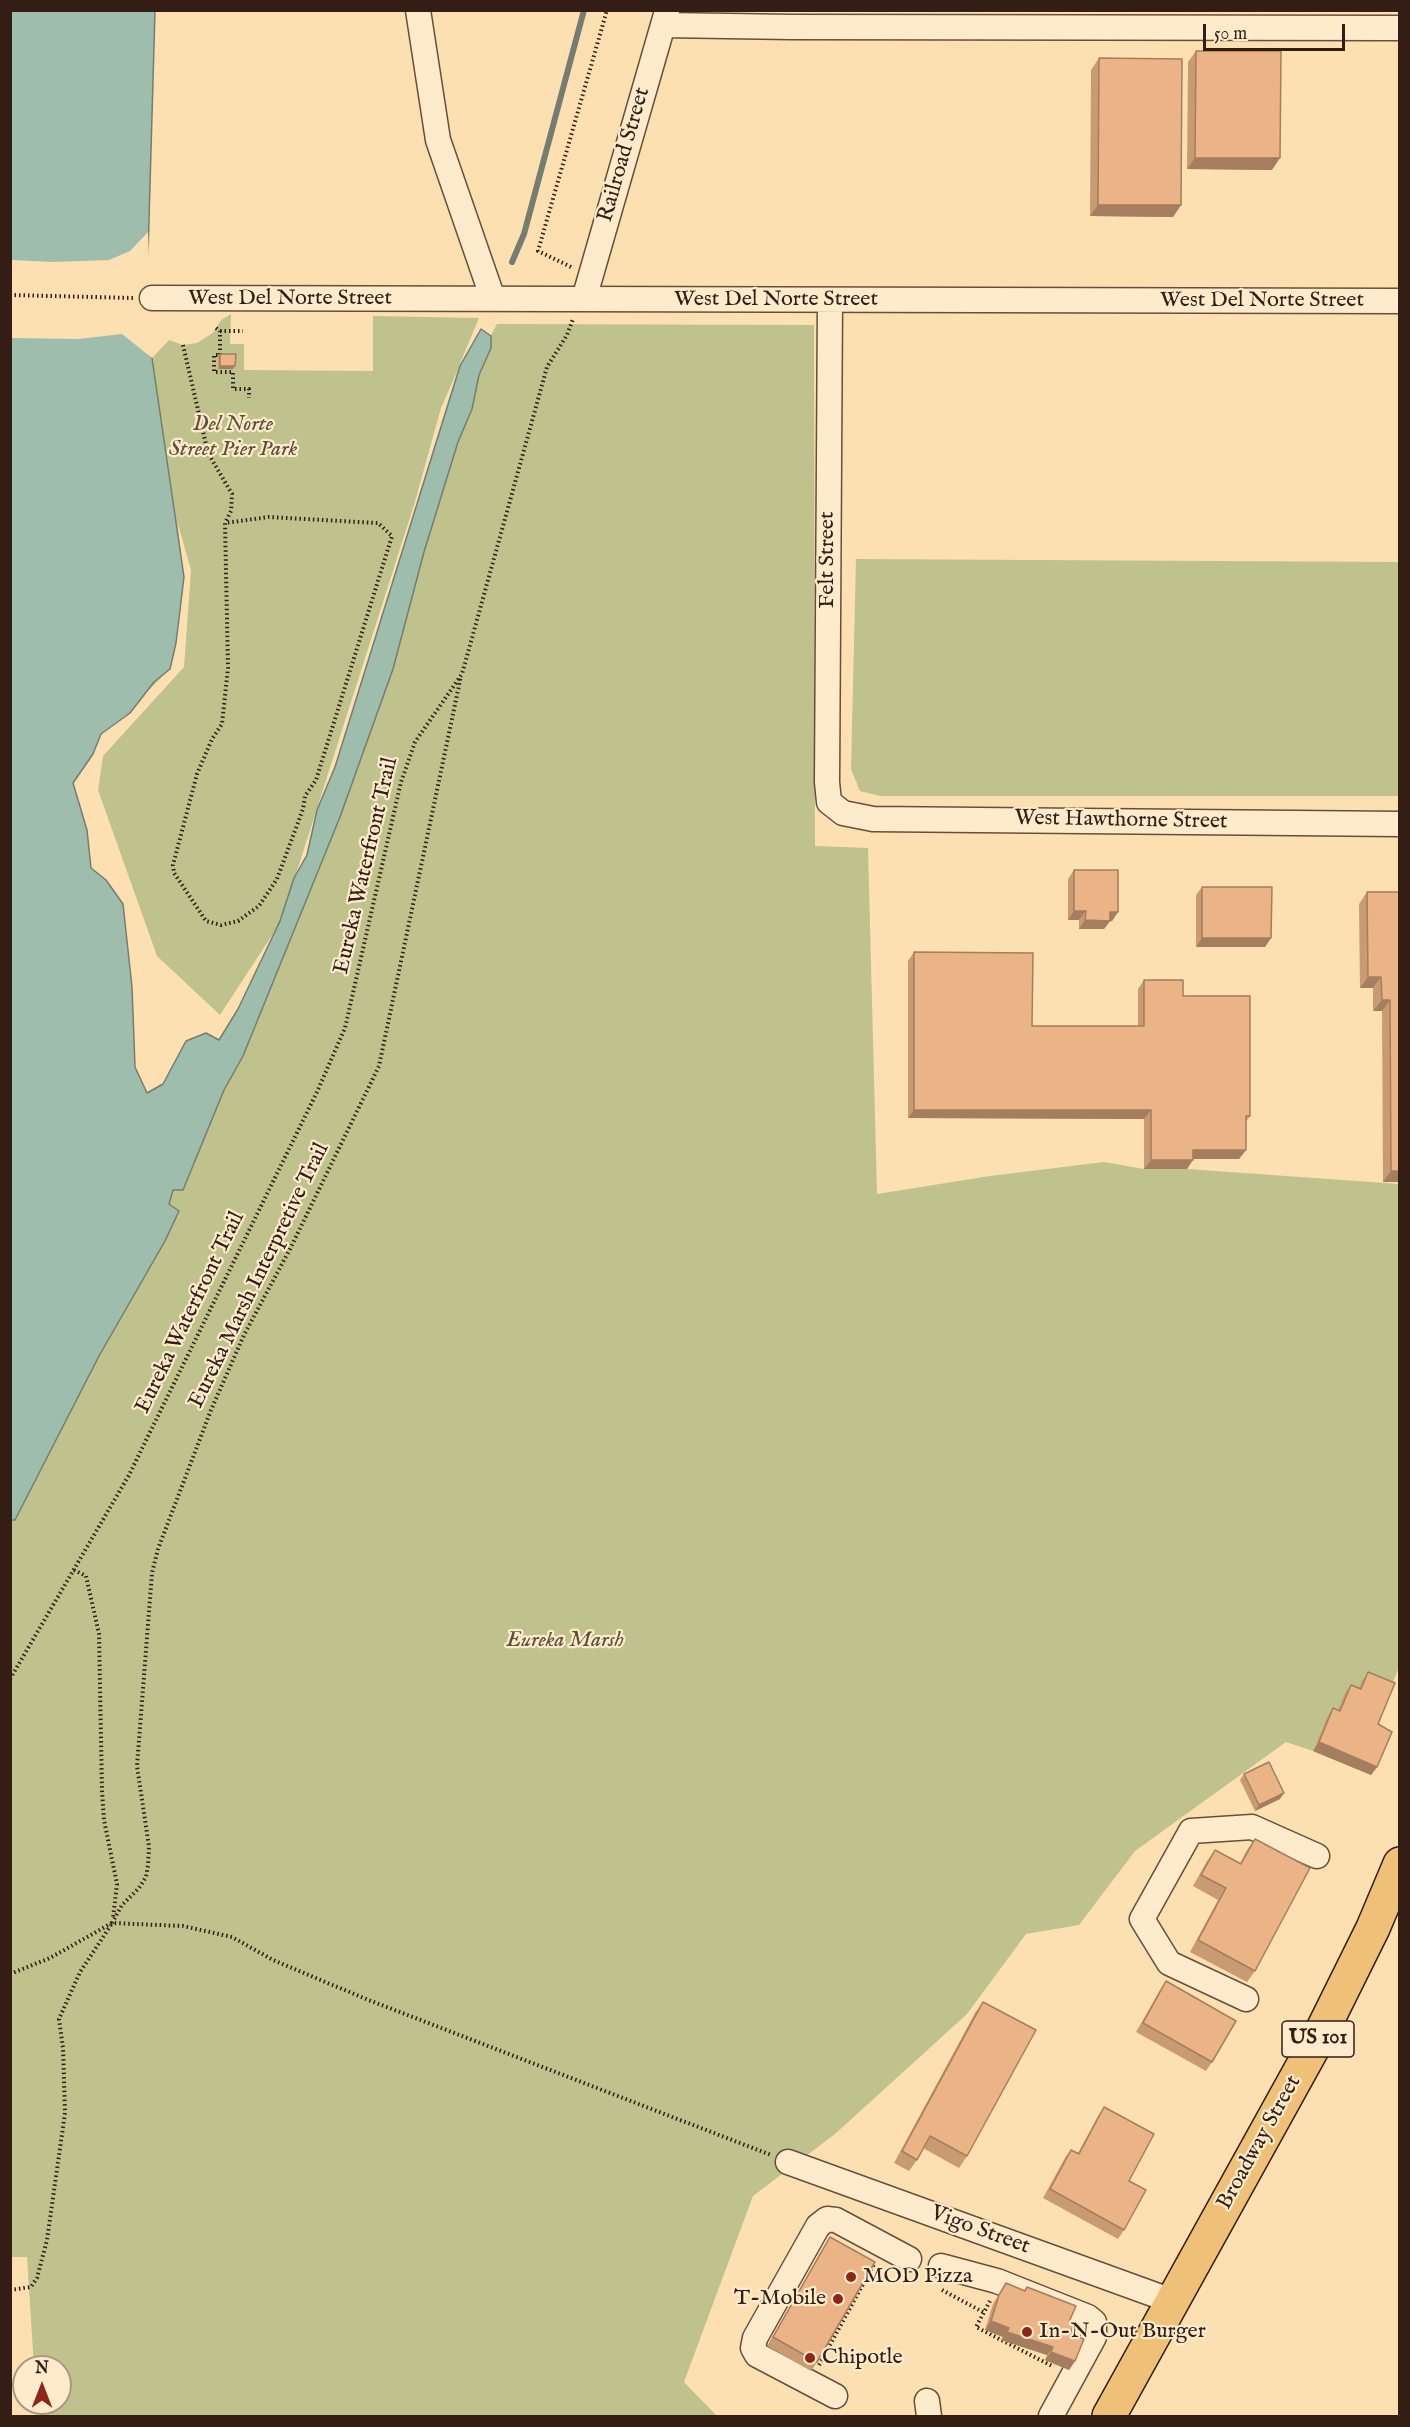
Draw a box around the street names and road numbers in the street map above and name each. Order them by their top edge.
street label: Railroad Street [593,85,657,225]
street label: West Del Norte Street [188,286,392,312]
street label: West Del Norte Street [674,287,878,313]
street label: West Del Norte Street [1160,288,1364,314]
street label: Felt Street [815,512,841,608]
street label: Eureka Waterfront Trail [329,755,405,977]
street label: West Hawthorne Street [1014,806,1228,836]
street label: Eureka Marsh Interpretive Trail [184,1139,336,1413]
street label: Eureka Waterfront Trail [131,1208,251,1418]
road number: US 101 [1282,2021,1354,2057]
street label: Broadway Street [1212,2071,1308,2215]
street label: Vigo Street [927,2201,1033,2261]

